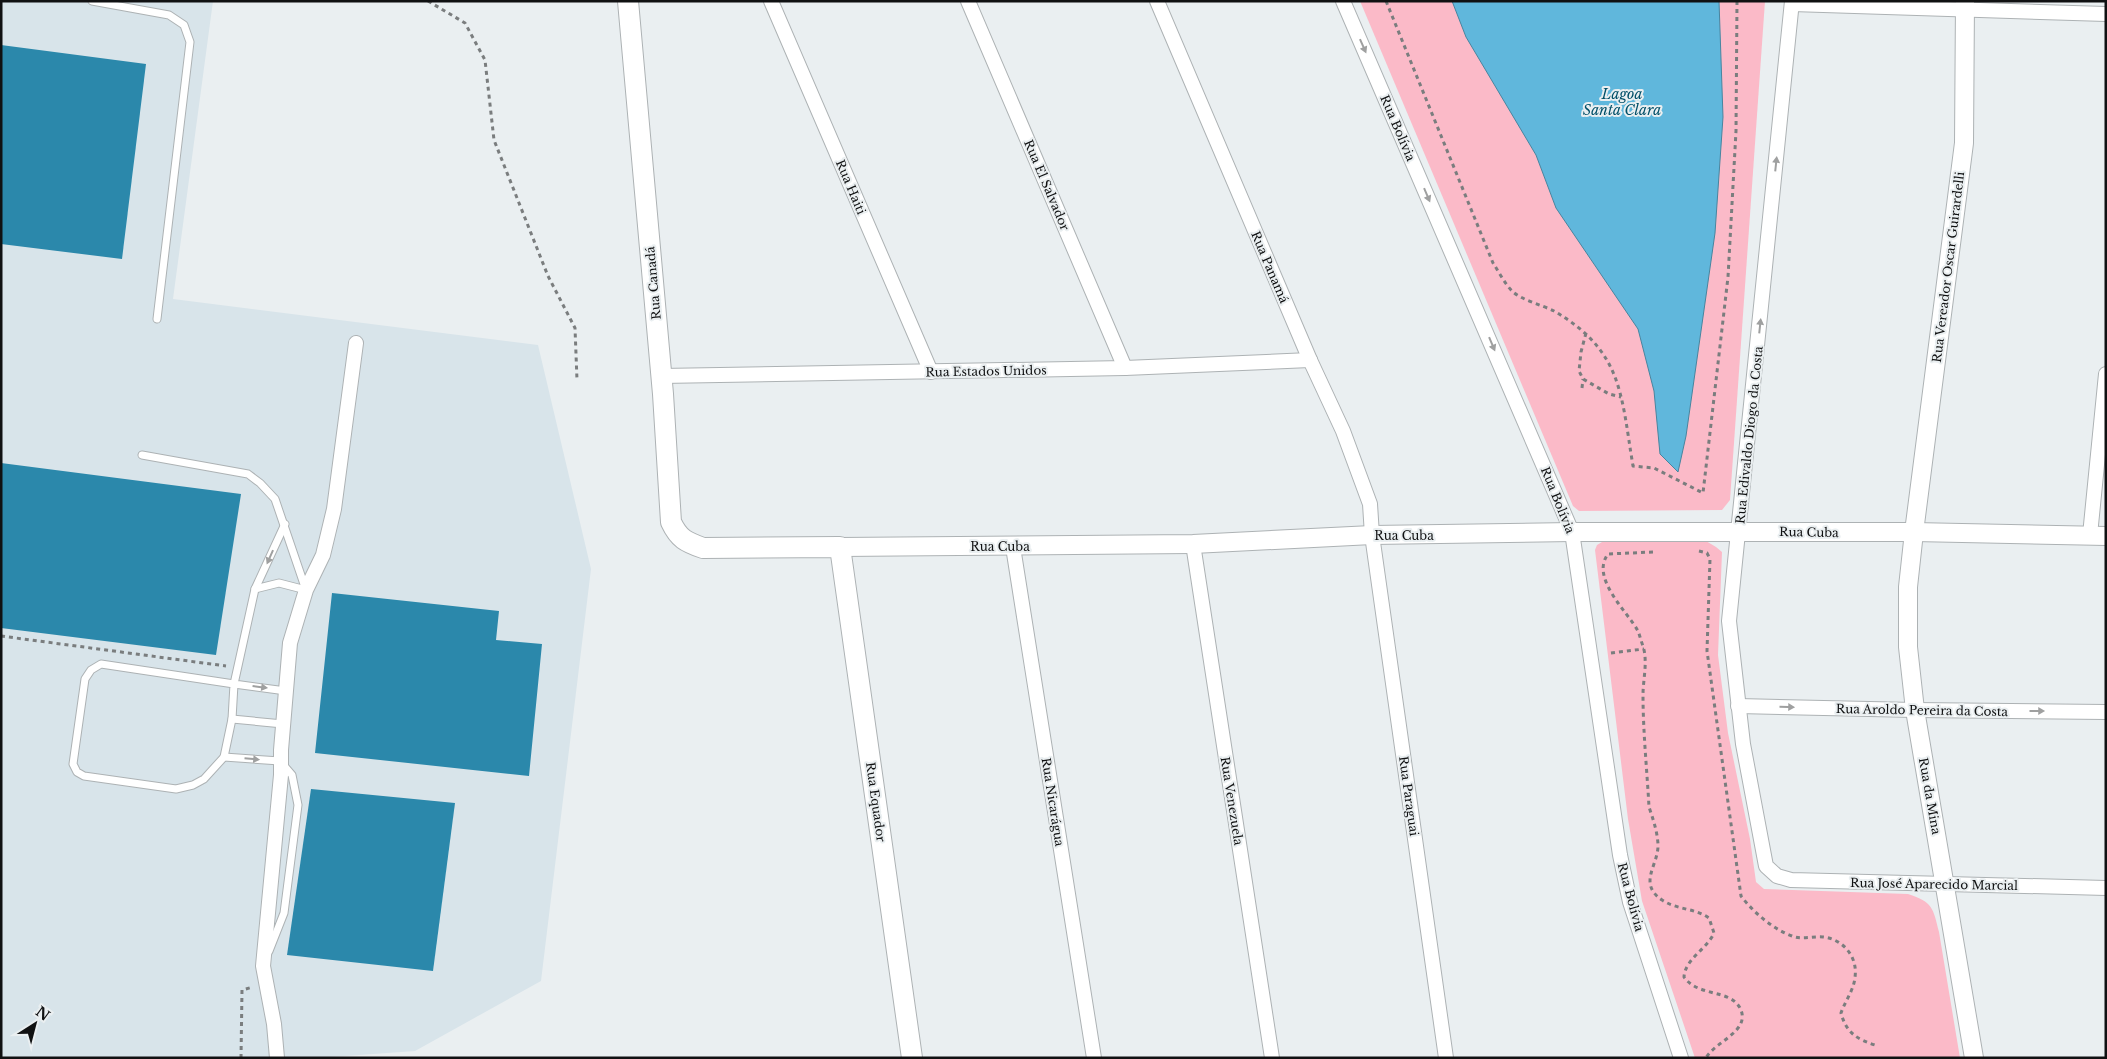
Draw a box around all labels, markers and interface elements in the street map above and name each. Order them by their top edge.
one-way arrow [1359,39,1367,53]
water label: Lagoa Santa Clara [1583,85,1661,119]
street label: Rua Bolívia [1377,93,1419,164]
street label: Rua El Salvador [1021,137,1073,233]
one-way arrow [1772,156,1780,172]
street label: Rua Haiti [833,157,869,217]
street label: Rua Vereador Oscar Guirardelli [1929,171,1967,363]
one-way arrow [1424,188,1432,202]
street label: Rua Panamá [1248,229,1292,306]
street label: Rua Canadá [642,245,664,320]
one-way arrow [1756,318,1764,334]
one-way arrow [1488,337,1496,351]
street label: Rua Edivaldo Diogo da Costa [1732,345,1766,525]
street label: Rua Estados Unidos [925,362,1047,380]
street label: Rua Bolívia [1538,464,1578,536]
street label: Rua Cuba [1779,524,1839,540]
street label: Rua Cuba [1374,528,1434,543]
street label: Rua Cuba [970,539,1030,554]
one-way arrow [265,550,273,564]
one-way arrow [252,683,268,691]
street label: Rua Aroldo Pereira da Costa [1836,701,2009,719]
one-way arrow [1779,703,1795,711]
one-way arrow [2029,707,2045,715]
one-way arrow [244,755,260,763]
street label: Rua Paraguai [1396,755,1422,837]
street label: Rua Venezuela [1218,756,1246,847]
street label: Rua da Mina [1916,756,1944,836]
street label: Rua Nicarágua [1039,757,1067,848]
street label: Rua Equador [863,761,889,843]
street label: Rua Bolívia [1615,861,1647,933]
street label: Rua José Aparecido Marcial [1850,875,2018,893]
north arrow [10,999,60,1049]
text: N [32,1002,53,1025]

